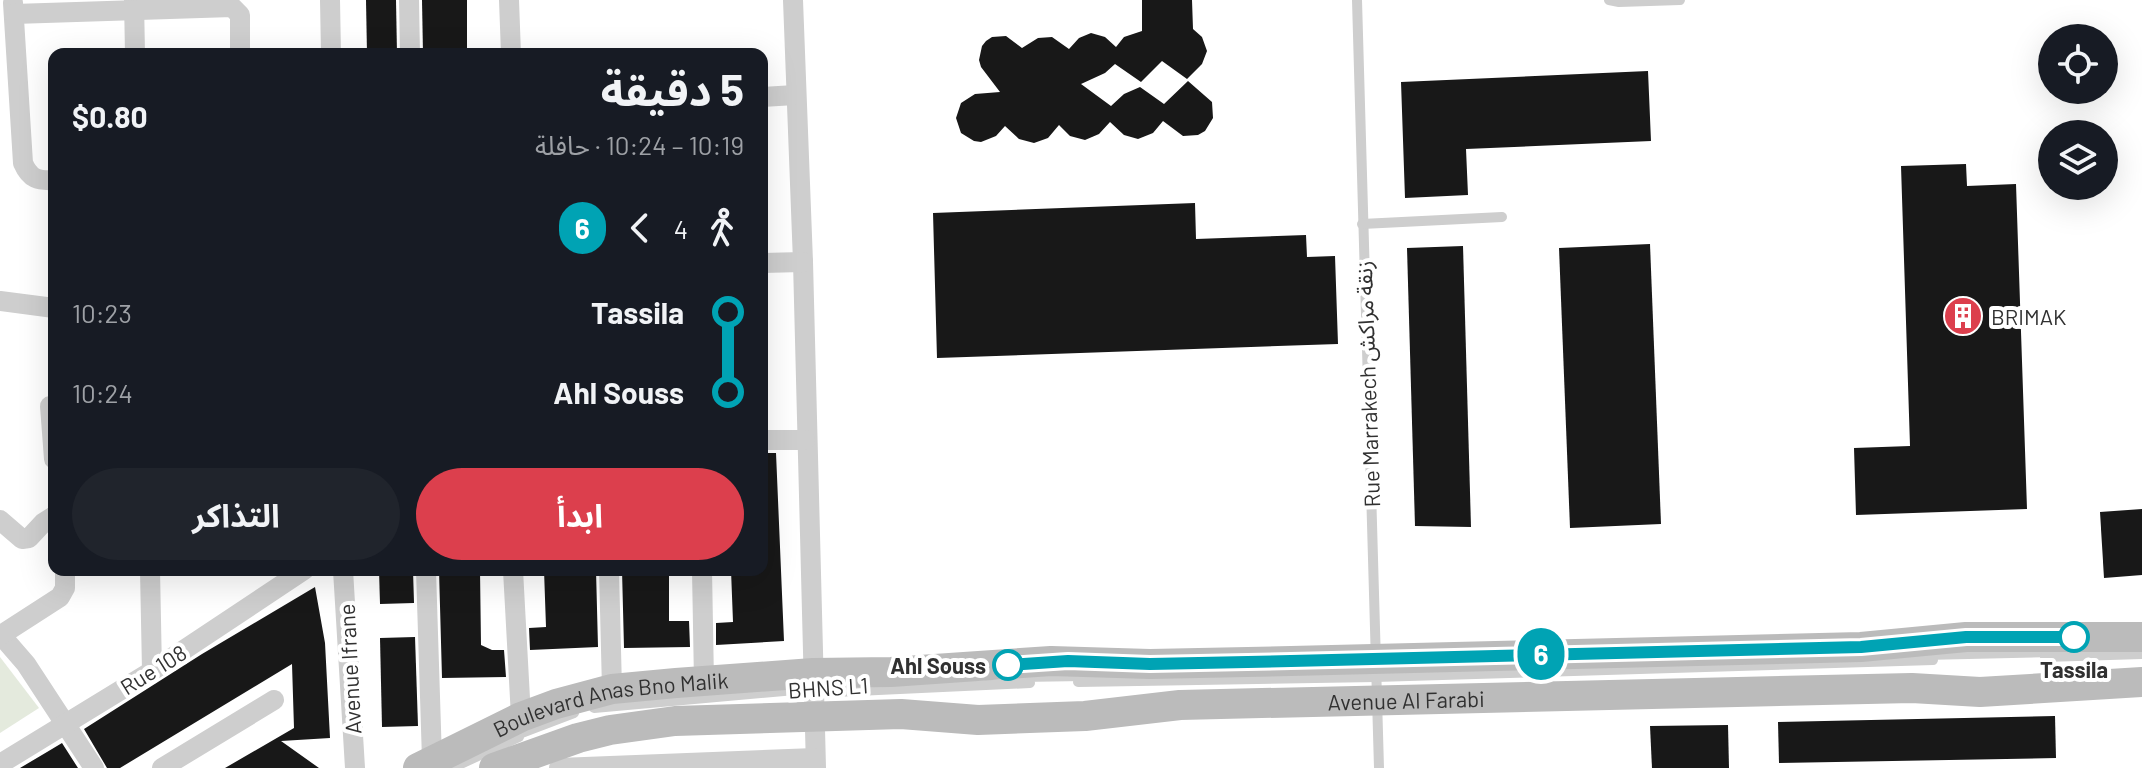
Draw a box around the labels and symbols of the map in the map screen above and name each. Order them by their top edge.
street label: Rue Marrakech زنقة مراكش [1350,260,1386,508]
building icon: BRIMAK [1942,295,1984,337]
place label: BRIMAK [1991,303,2066,329]
street label: Avenue Ifrane [333,603,365,735]
marker: Tassila [2059,622,2089,652]
line badge: 6 [1515,628,1567,680]
street label: Rue 108 [115,639,191,699]
marker: Ahl Souss [993,650,1023,680]
place label: Ahl Souss [890,652,986,678]
place label: Tassila [2040,656,2108,682]
street label: Boulevard Anas Bno Malik [488,666,729,742]
street label: BHNS L1 [787,671,869,703]
street label: Avenue Al Farabi [1327,685,1485,715]

